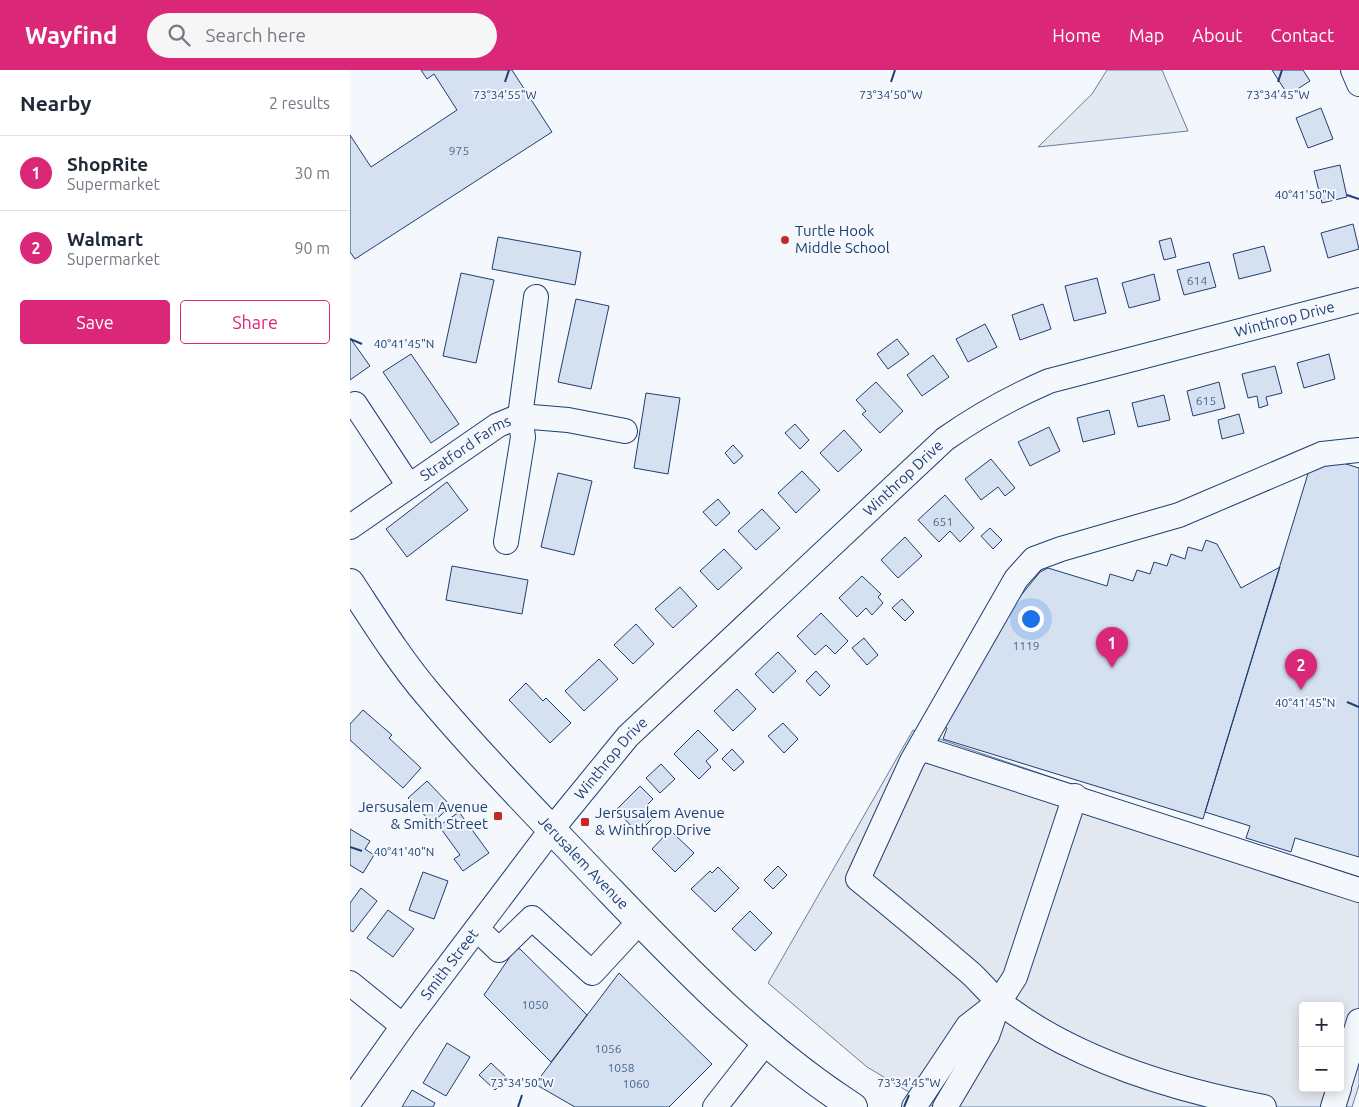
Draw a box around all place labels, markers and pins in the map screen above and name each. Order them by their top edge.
place label: Turtle Hook Middle School [795,222,890,256]
marker: Turtle Hook Middle School [779,234,791,246]
pin: 1 [1096,627,1128,668]
pin: 2 [1285,649,1317,690]
place label: Jersusalem Avenue & Smith Street [358,798,488,832]
place label: Jersusalem Avenue & Winthrop Drive [595,804,725,838]
marker: Jersusalem Avenue & Smith Street [492,810,504,822]
marker: Jersusalem Avenue & Winthrop Drive [579,816,591,828]

